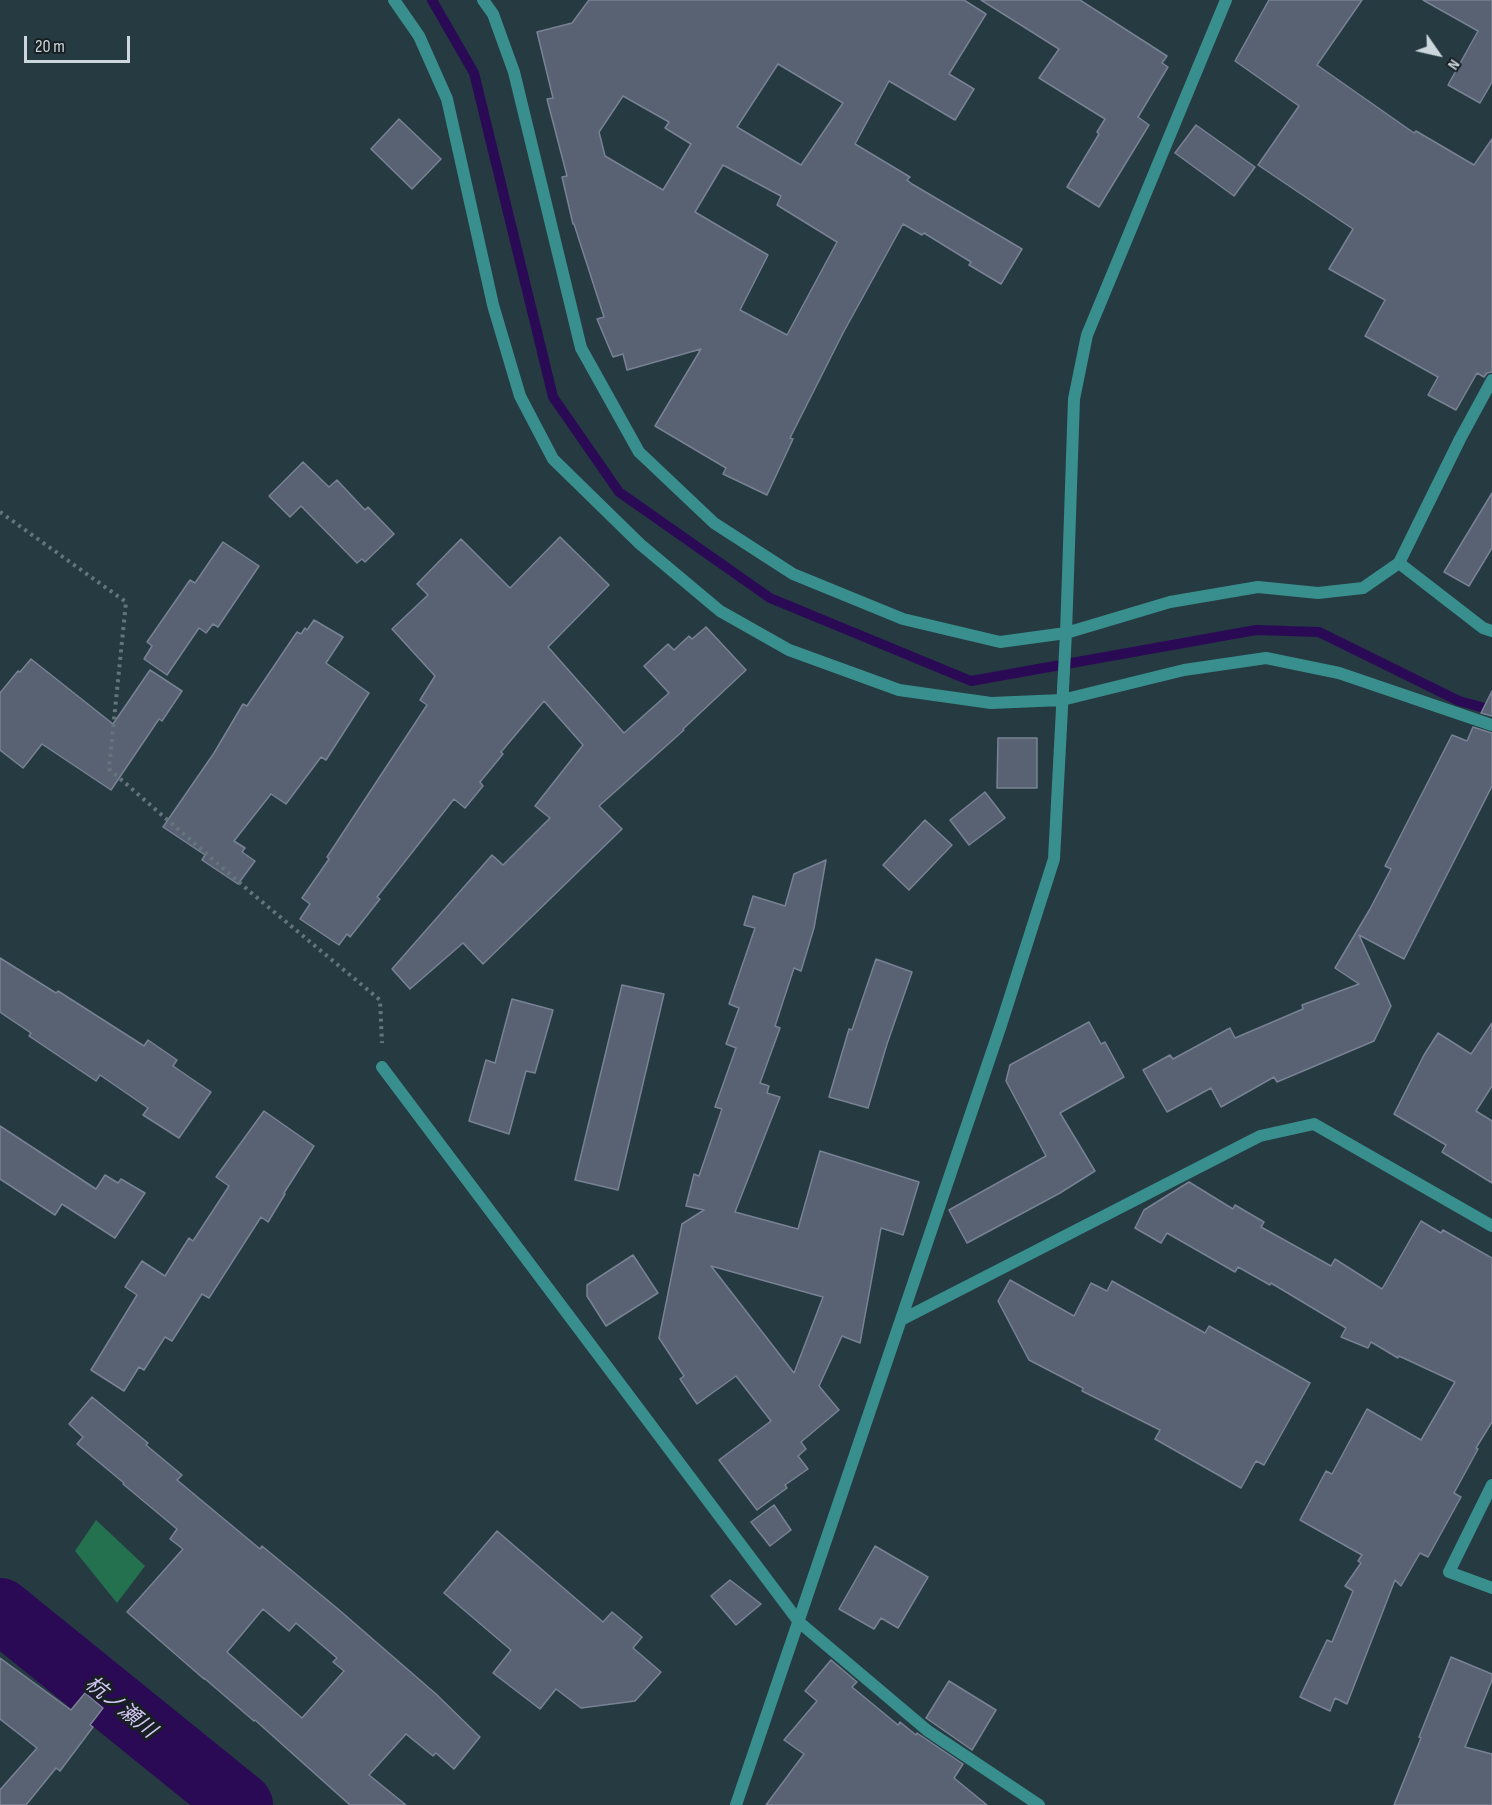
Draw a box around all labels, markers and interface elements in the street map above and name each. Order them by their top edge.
scale bar [27,24,134,62]
north arrow [1408,24,1468,84]
text: 20 m [35,36,65,57]
text: N [1443,55,1464,73]
water label: 杭ノ瀬川 [79,1672,161,1744]

